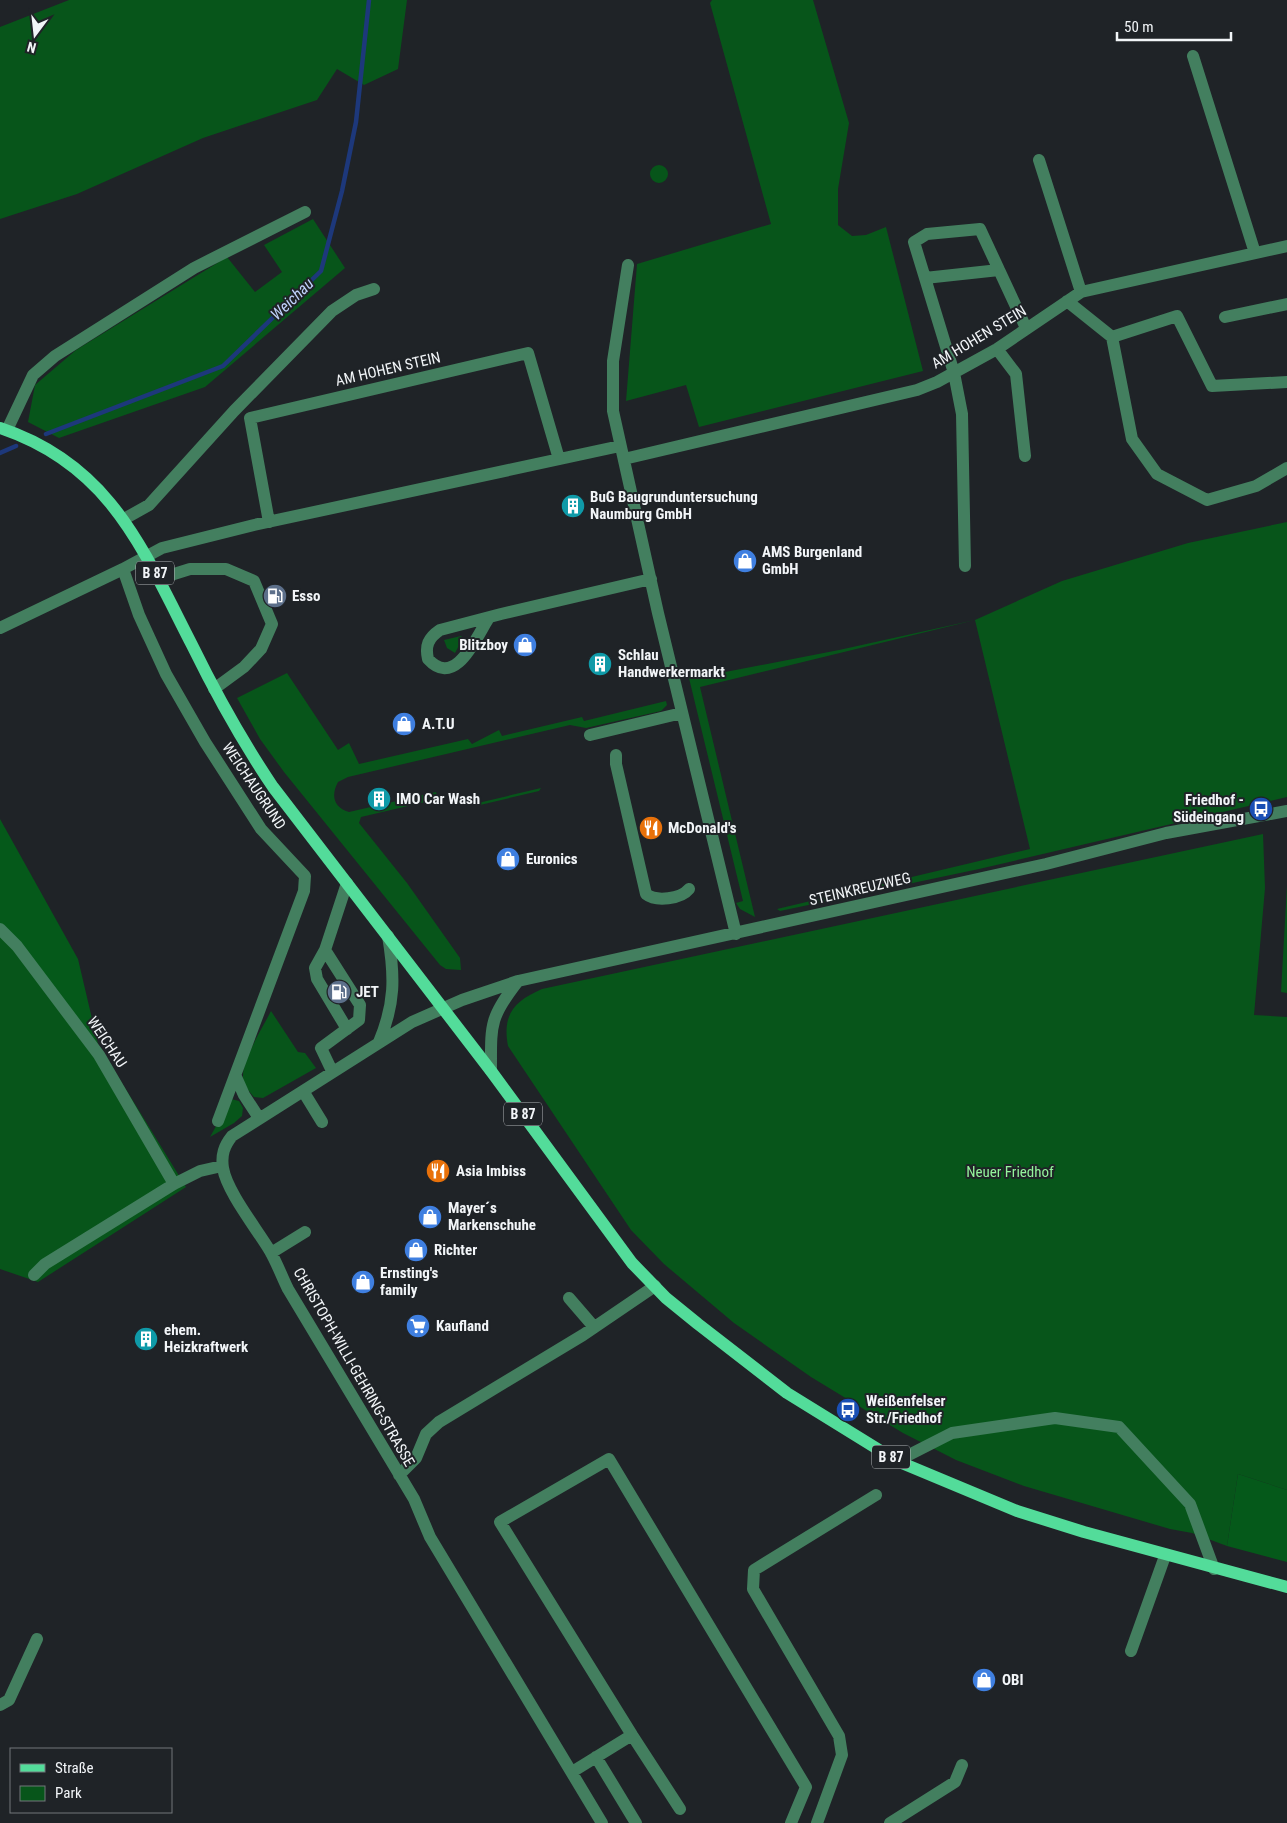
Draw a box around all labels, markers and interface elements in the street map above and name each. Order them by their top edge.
north arrow [10,10,60,60]
scale bar [1117,10,1231,42]
text: 50 m [1124,18,1154,36]
text: N [25,39,38,56]
water label: Weichau [267,274,318,324]
street label: AM HOHEN STEIN [928,302,1030,372]
street label: AM HOHEN STEIN [334,348,442,390]
place label: BuG Baugrunduntersuchung Naumburg GmbH [590,488,758,523]
building icon: BuG Baugrunduntersuchung Naumburg GmbH [560,493,586,519]
place label: AMS Burgenland GmbH [762,543,862,578]
shop icon: AMS Burgenland GmbH [732,548,758,574]
road number: B 87 [136,562,174,584]
fuel station icon: Esso [262,583,288,609]
place label: Esso [292,587,320,605]
shop icon: Blitzboy [512,632,538,658]
place label: Blitzboy [459,636,508,654]
place label: Schlau Handwerkermarkt [618,646,725,681]
building icon: Schlau Handwerkermarkt [587,651,613,677]
shop icon: A.T.U [391,711,417,737]
place label: A.T.U [422,715,455,733]
street label: WEICHAUGRUND [218,739,290,833]
building icon: IMO Car Wash [366,786,392,812]
place label: IMO Car Wash [396,790,480,808]
place label: Friedhof - Südeingang [1173,791,1244,826]
bus stop icon: Friedhof - Südeingang [1248,796,1274,822]
restaurant icon: McDonald's [638,815,664,841]
place label: McDonald's [668,819,737,837]
shop icon: Euronics [495,846,521,872]
place label: Euronics [526,850,578,868]
street label: STEINKREUZWEG [807,869,913,909]
fuel station icon: JET [326,979,352,1005]
place label: JET [356,983,379,1001]
street label: WEICHAU [83,1013,131,1071]
road number: B 87 [504,1102,542,1126]
restaurant icon: Asia Imbiss [425,1158,451,1184]
place label: Asia Imbiss [456,1162,526,1180]
park label: Neuer Friedhof [966,1163,1054,1181]
place label: Mayer´s Markenschuhe [448,1199,536,1234]
shop icon: Mayer´s Markenschuhe [417,1204,443,1230]
shop icon: Richter [403,1237,429,1263]
place label: Richter [434,1241,477,1259]
street label: CHRISTOPH-WILLI-GEHRING-STRASSE [290,1264,418,1470]
place label: Ernsting's family [380,1264,439,1299]
shop icon: Ernsting's family [350,1269,376,1295]
supermarket icon: Kaufland [405,1313,431,1339]
place label: Kaufland [436,1317,489,1335]
place label: ehem. Heizkraftwerk [164,1321,249,1356]
building icon: ehem. Heizkraftwerk [133,1326,159,1352]
place label: Weißenfelser Str./Friedhof [866,1392,946,1427]
bus stop icon: Weißenfelser Str./Friedhof [835,1397,861,1423]
road number: B 87 [872,1445,910,1468]
shop icon: OBI [971,1667,997,1693]
place label: OBI [1002,1671,1024,1689]
legend [10,1748,172,1813]
text: Straße [55,1759,94,1777]
text: Park [55,1784,82,1802]

